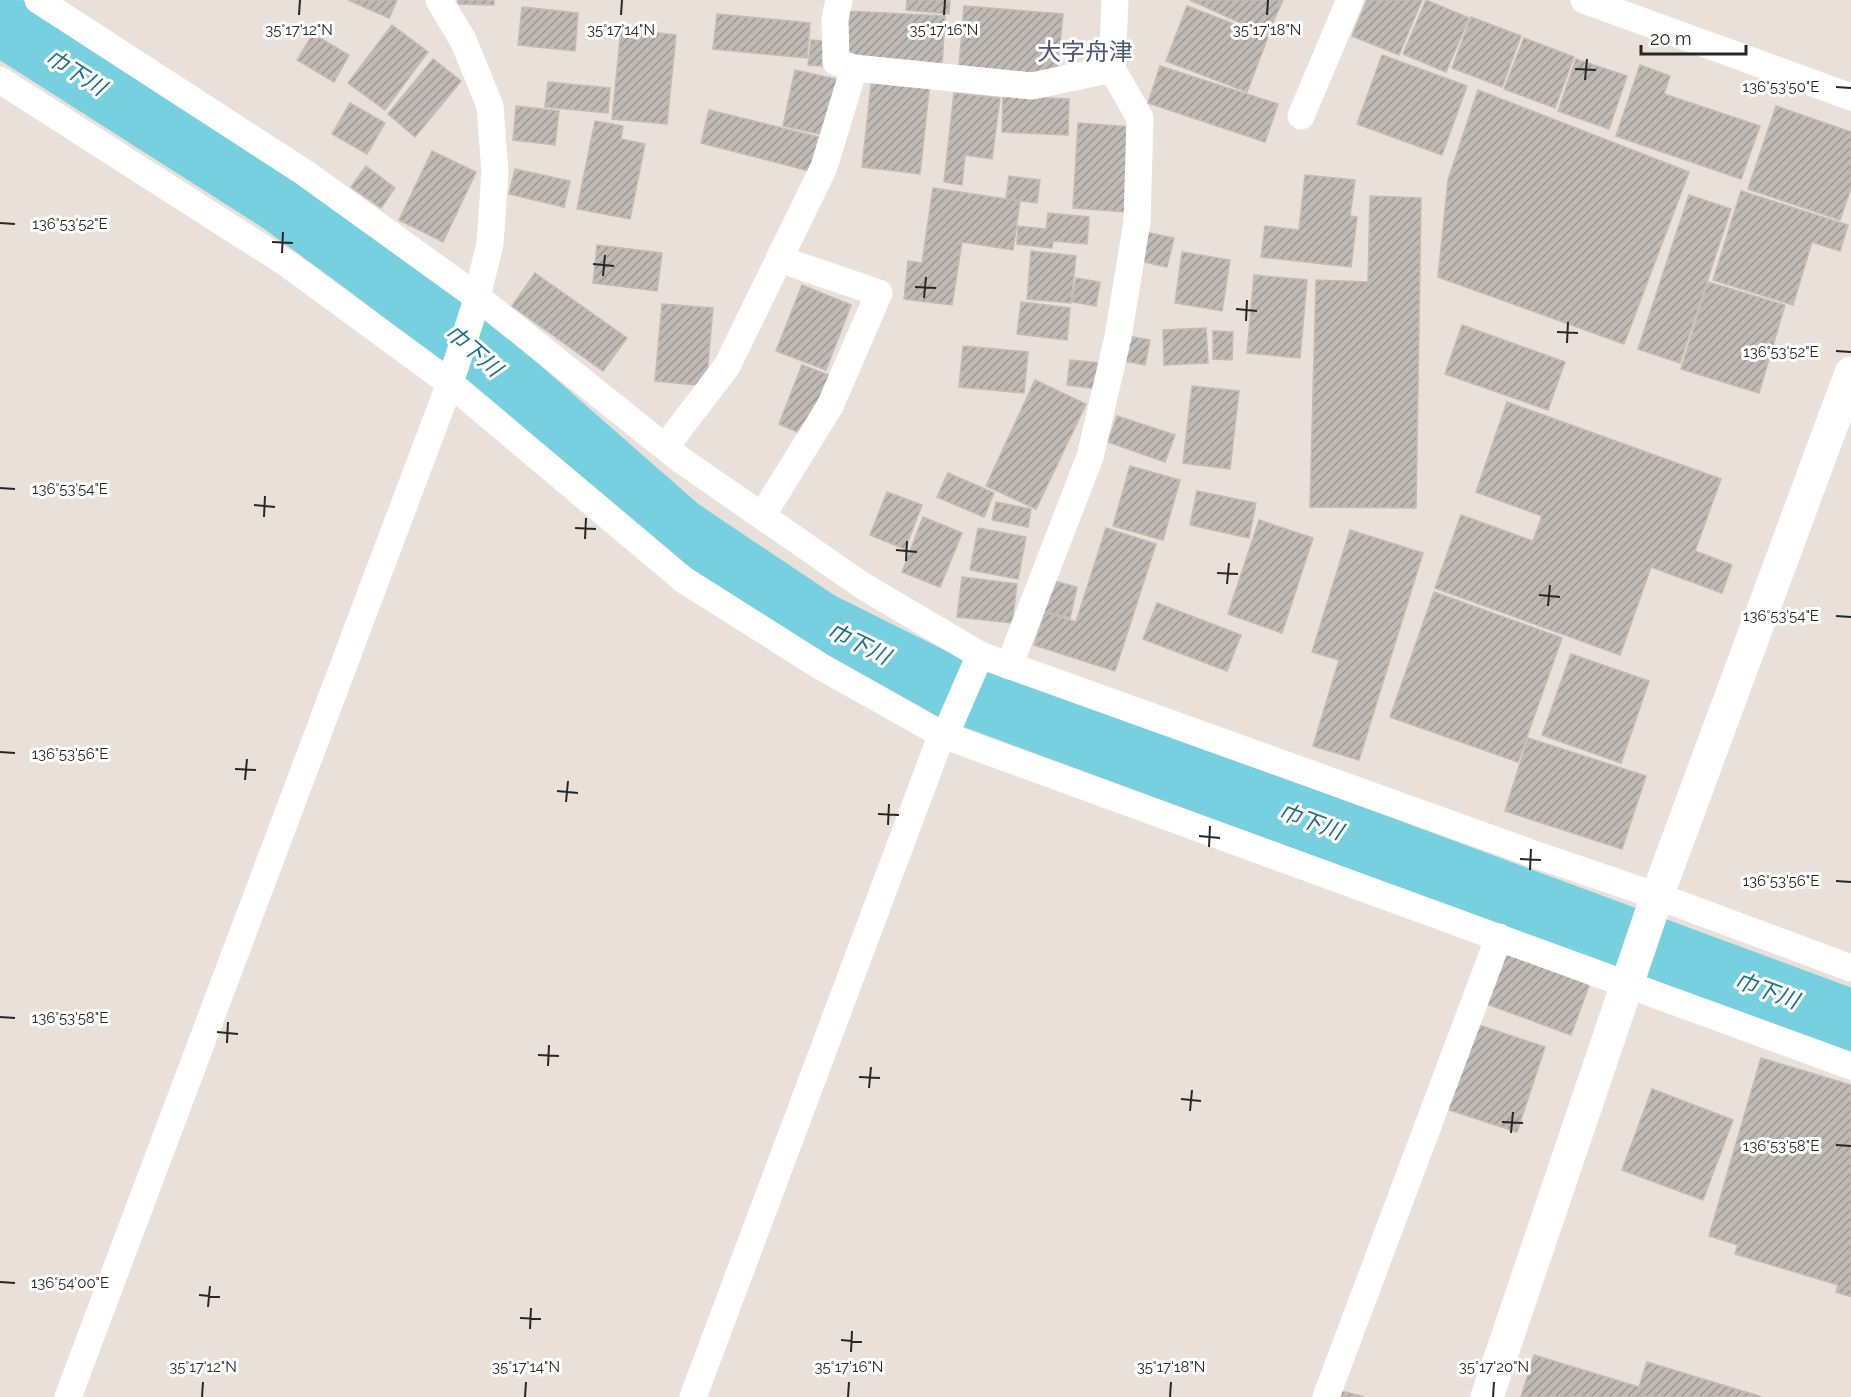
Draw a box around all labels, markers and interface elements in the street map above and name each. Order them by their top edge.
scale bar [1641,18,1746,56]
text: 35°17'12"N [265,21,333,39]
text: 35°17'14"N [587,21,655,39]
text: 35°17'16"N [910,21,978,39]
text: 35°17'18"N [1233,21,1301,39]
text: 20 m [1650,28,1692,49]
district label: 大字舟津 [1037,37,1133,66]
water label: 巾下川 [41,43,113,102]
text: 136°53'50"E [1743,78,1819,96]
text: 136°53'52"E [32,215,108,233]
water label: 巾下川 [441,319,509,383]
text: 136°53'52"E [1743,343,1819,361]
text: 136°53'54"E [32,480,108,498]
text: 136°53'54"E [1743,607,1819,625]
water label: 巾下川 [824,617,896,670]
text: 136°53'56"E [32,745,108,763]
water label: 巾下川 [1276,797,1348,845]
text: 136°53'56"E [1743,872,1819,890]
water label: 巾下川 [1732,966,1804,1014]
text: 136°53'58"E [32,1009,108,1027]
text: 136°53'58"E [1743,1137,1819,1155]
text: 136°54'00"E [31,1274,109,1292]
text: 35°17'12"N [169,1358,237,1376]
text: 35°17'14"N [492,1358,560,1376]
text: 35°17'16"N [815,1358,883,1376]
text: 35°17'18"N [1137,1358,1205,1376]
text: 35°17'20"N [1459,1358,1529,1376]

